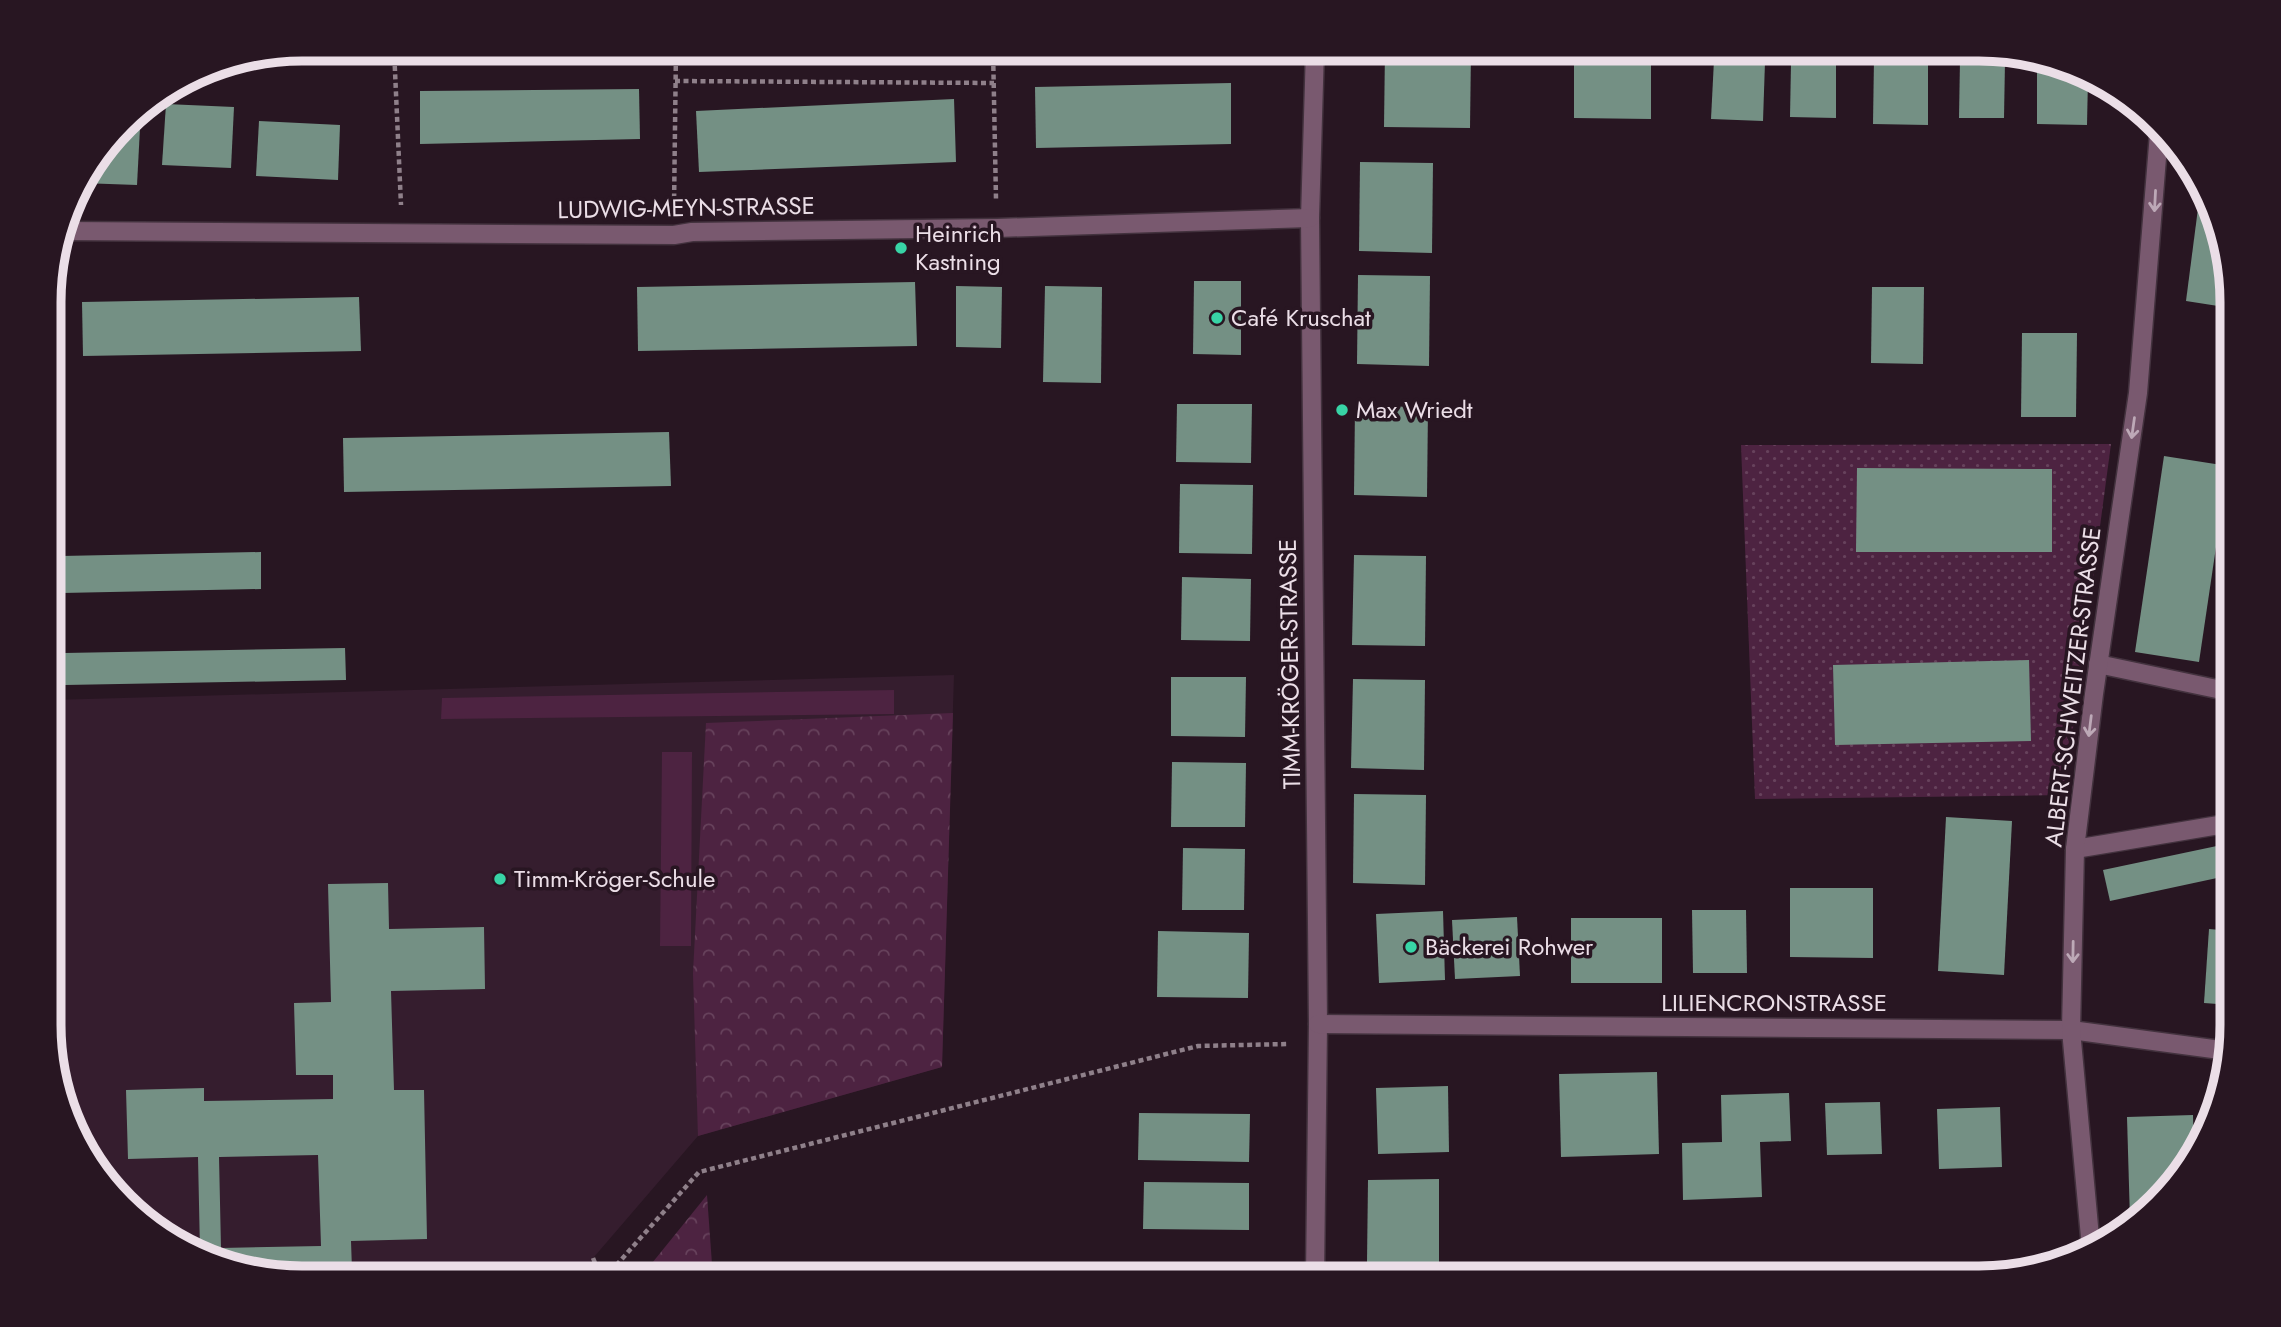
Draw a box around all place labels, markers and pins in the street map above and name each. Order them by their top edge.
place label: Heinrich Kastning [915,216,1002,279]
marker: Heinrich Kastning [893,240,909,256]
place label: Café Kruschat [1231,300,1371,335]
marker: Café Kruschat [1209,310,1225,326]
place label: Max Wriedt [1356,392,1473,427]
marker: Max Wriedt [1334,402,1350,418]
place label: Timm-Kröger-Schule [514,861,715,896]
marker: Timm-Kröger-Schule [492,871,508,887]
place label: Bäckerei Rohwer [1425,929,1594,964]
marker: Bäckerei Rohwer [1403,939,1419,955]

